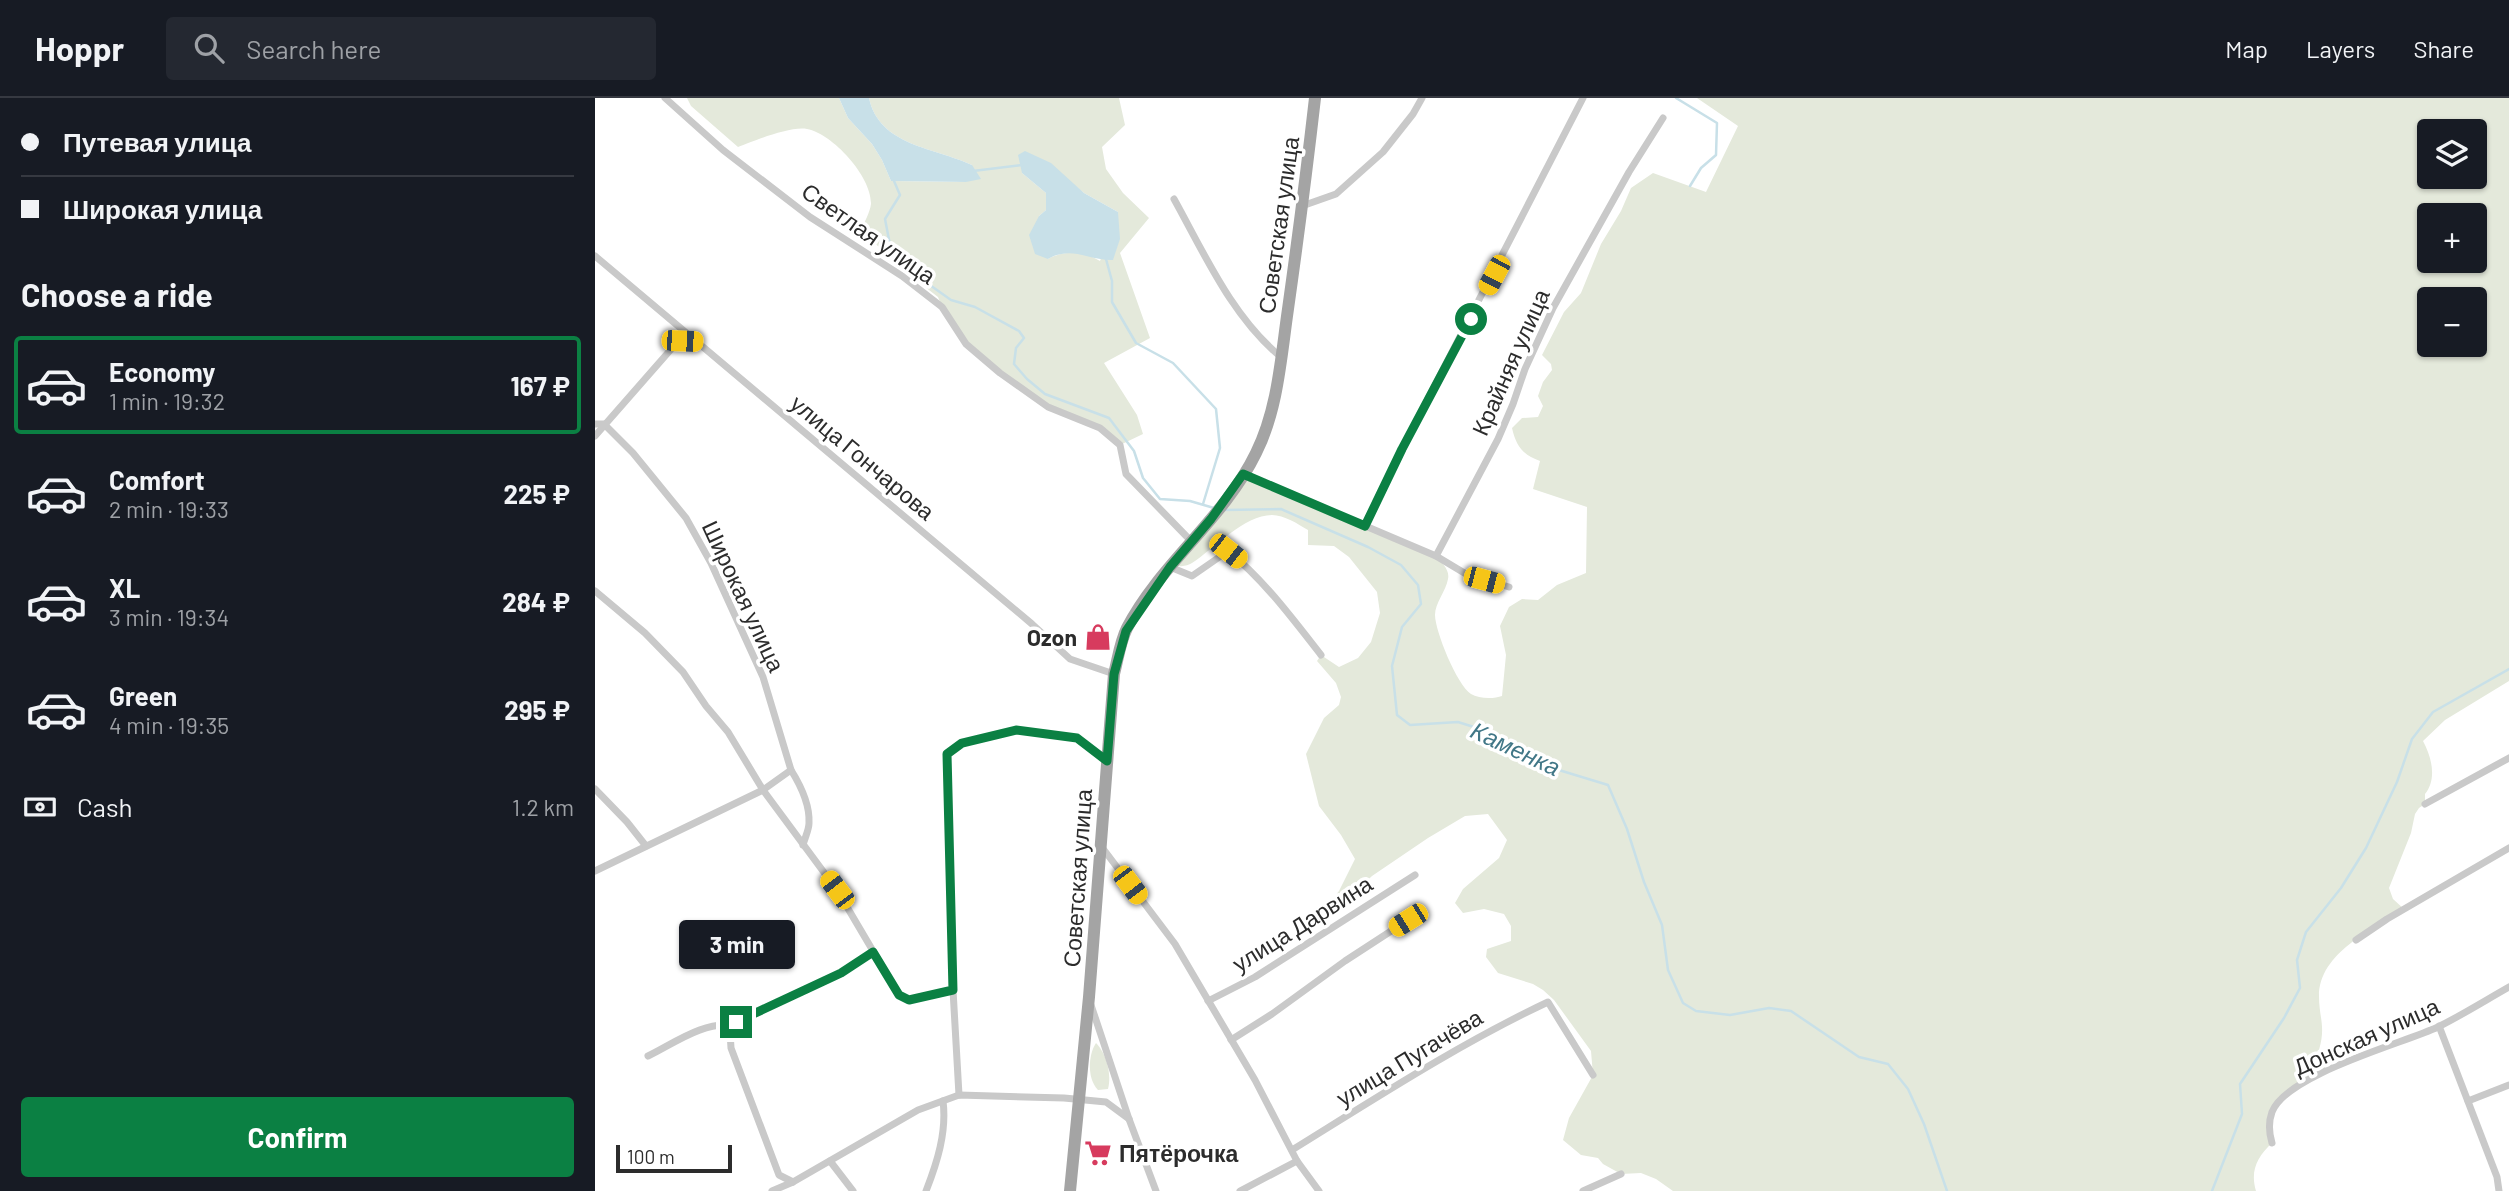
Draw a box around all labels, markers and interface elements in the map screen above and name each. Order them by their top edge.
search box [166,17,656,80]
text: Hoppr [35,28,124,68]
icon: search [190,29,228,67]
text: Search here [246,33,381,64]
text: Map [2225,34,2268,63]
text: Layers [2306,34,2375,63]
text: Share [2413,34,2474,63]
map controls [2417,119,2487,357]
button: layers [2417,119,2487,189]
text: Путевая улица [63,126,252,157]
street label: Советская улица [1252,134,1304,315]
street label: Светлая улица [797,176,942,290]
text: Широкая улица [63,193,262,224]
button: + [2417,203,2487,273]
car [1475,252,1514,298]
text: Choose a ride [21,275,213,313]
street label: Крайняя улица [1465,284,1555,440]
button: − [2417,287,2487,357]
route start [1455,303,1487,335]
car [661,330,704,352]
icon: car [25,354,88,417]
text: Economy [109,356,215,387]
text: 167 ₽ [511,370,570,401]
text: 1 min · 19:32 [109,387,225,415]
street label: улица Гончарова [785,389,941,525]
icon: car [25,462,88,525]
text: Comfort [109,464,205,495]
text: 225 ₽ [503,478,570,509]
text: 2 min · 19:33 [109,495,229,523]
street label: Широкая улица [697,516,791,676]
car [1205,530,1252,572]
car [1461,564,1508,596]
icon: car [25,570,88,633]
text: XL [109,572,140,603]
text: 284 ₽ [502,586,570,617]
text: 3 min · 19:34 [109,603,229,631]
shop icon: Ozon [1083,622,1113,652]
place label: Ozon [1027,623,1077,651]
icon: car [25,678,88,741]
text: Green [109,680,177,711]
text: 295 ₽ [504,694,570,725]
text: 4 min · 19:35 [109,711,229,739]
water label: Каменка [1467,715,1565,781]
icon: cash [21,788,59,826]
street label: Советская улица [1057,788,1097,968]
text: Cash [77,791,132,822]
text: 1.2 km [512,793,574,821]
car [1109,862,1152,908]
car [816,867,859,913]
street label: улица Дарвина [1227,869,1377,977]
car [1385,900,1432,940]
callout: 3 min [678,920,794,970]
text: 3 min [710,930,764,958]
street label: Донская улица [2289,991,2443,1081]
street label: улица Пугачёва [1331,1002,1487,1112]
route end [720,1006,752,1038]
button: Confirm [21,1097,574,1177]
supermarket icon: Пятёрочка [1083,1138,1113,1168]
place label: Пятёрочка [1119,1139,1238,1167]
scale bar [616,1142,731,1174]
text: 100 m [627,1145,675,1168]

